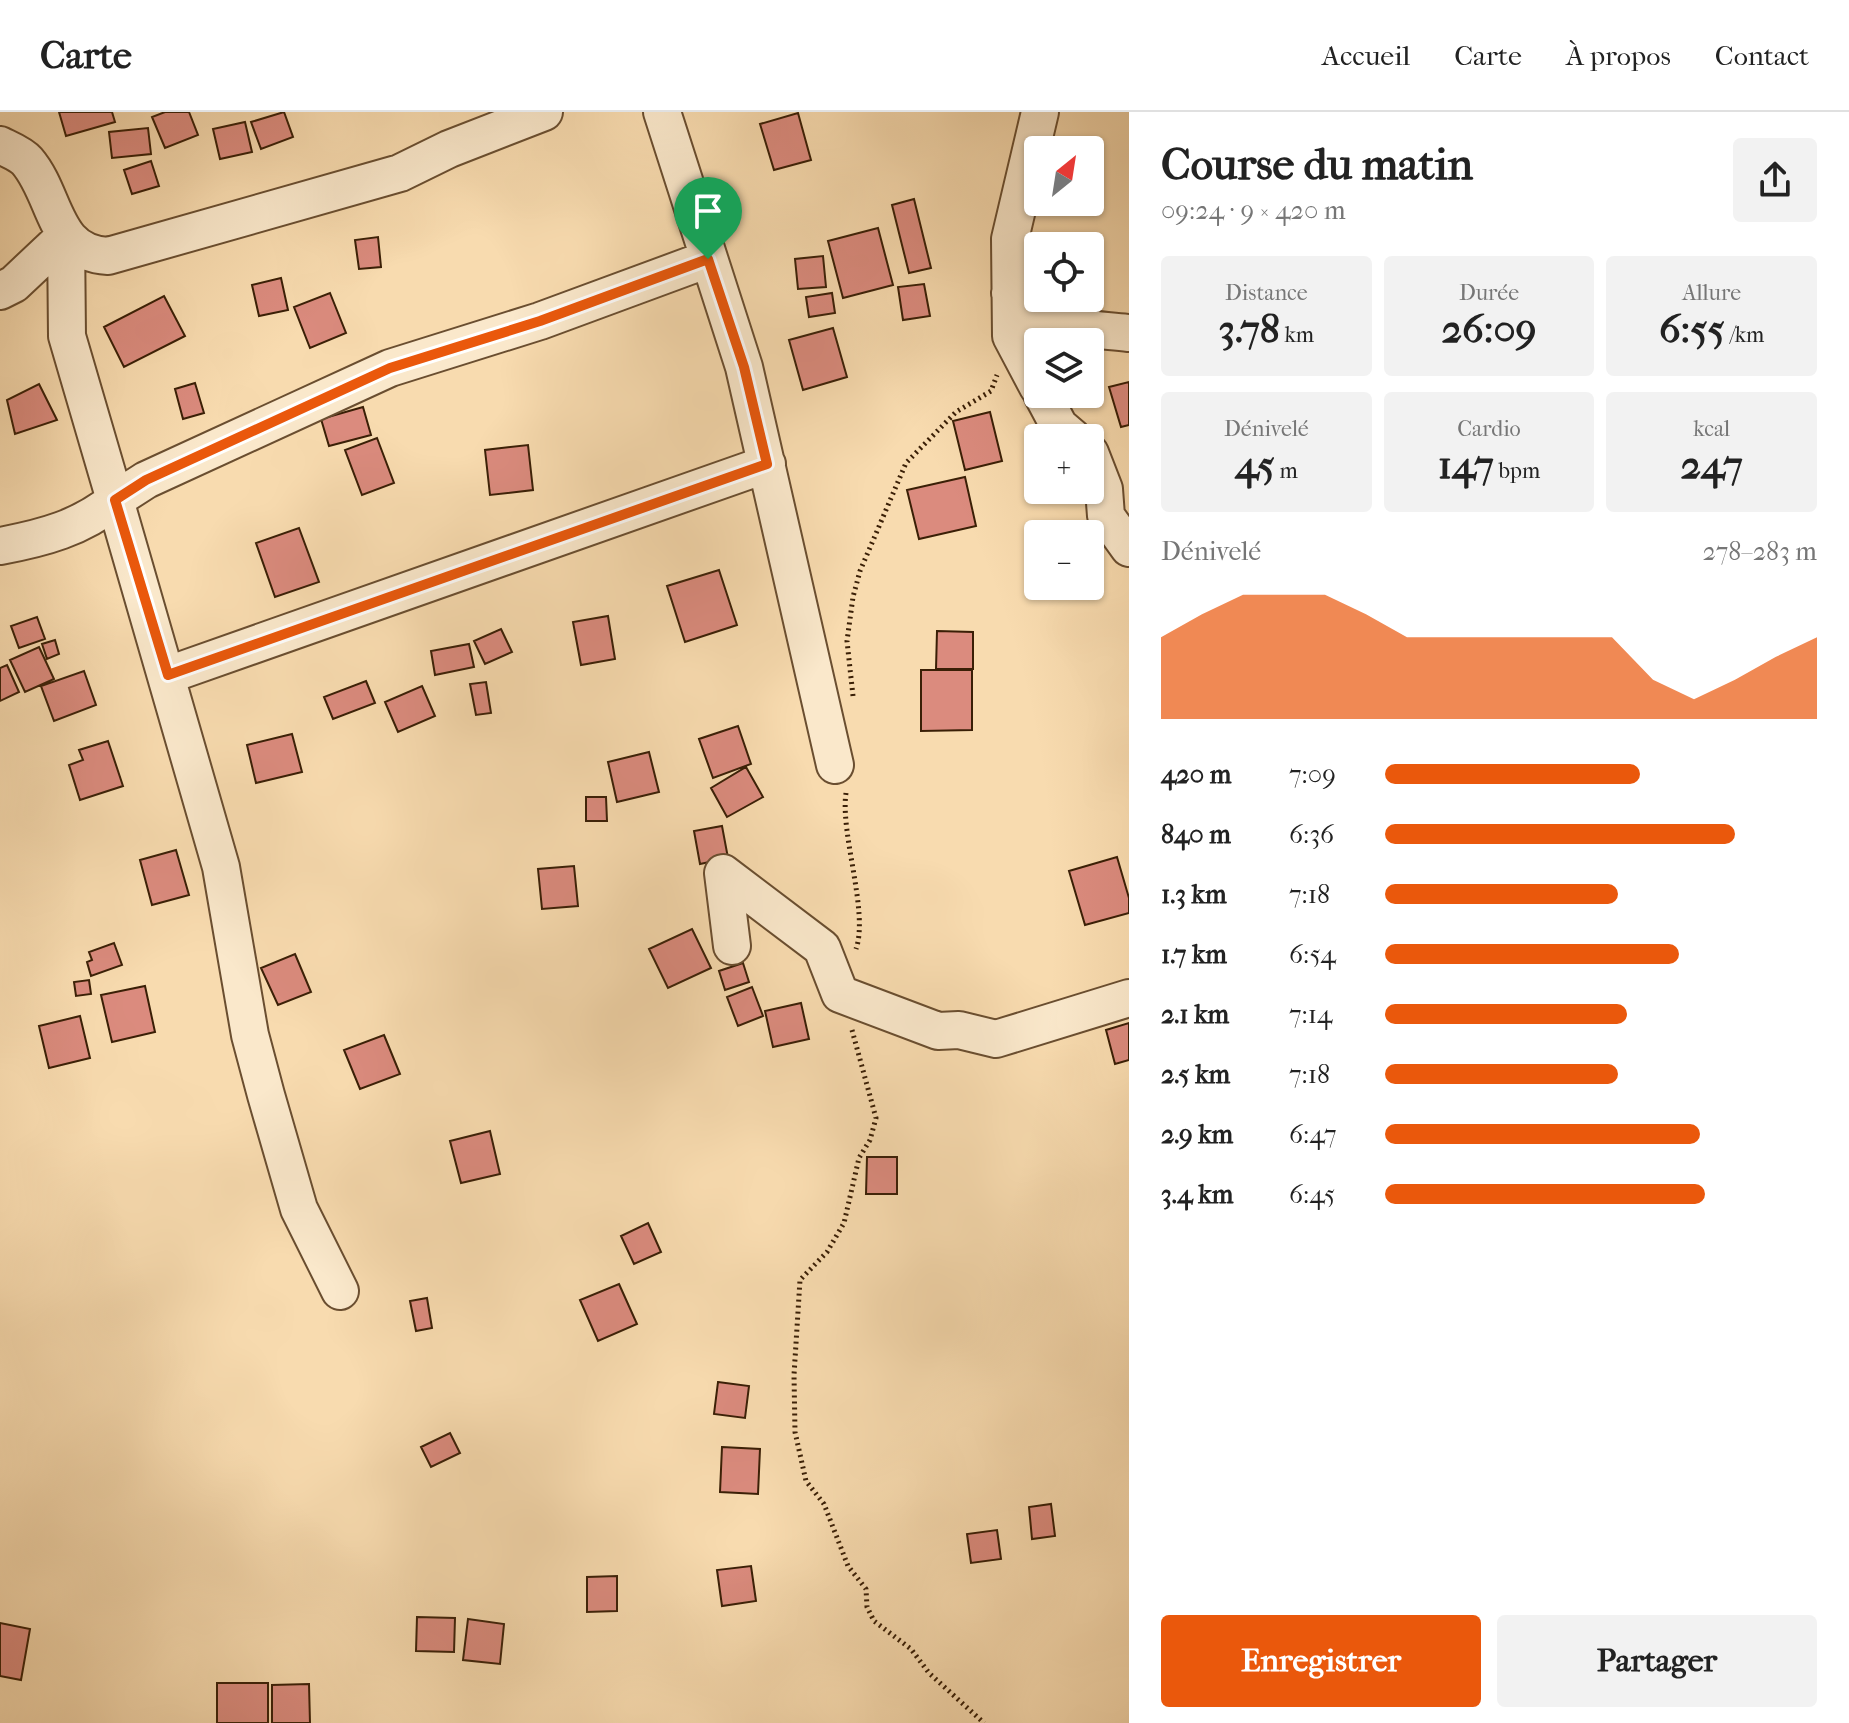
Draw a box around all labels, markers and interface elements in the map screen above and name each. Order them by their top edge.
text: Carte [40,33,132,78]
text: Accueil [1322,39,1410,72]
text: Carte [1454,39,1522,72]
text: À propos [1566,39,1671,72]
text: Contact [1715,39,1809,72]
north arrow [1024,136,1104,216]
map controls [1024,136,1104,600]
button: share [1733,138,1817,222]
text: Course du matin [1161,139,1473,190]
pin [674,177,742,259]
icon: arrive [686,189,730,233]
text: 09:24 · 9 × 420 m [1161,195,1346,226]
button: locate [1024,232,1104,312]
text: Distance [1225,280,1308,306]
text: Durée [1459,280,1519,306]
text: Allure [1682,280,1741,306]
text: 3.78 [1219,306,1280,352]
text: 26:09 [1442,306,1536,352]
text: 6:55 [1659,306,1725,352]
text: km [1280,322,1314,348]
text: /km [1725,322,1764,348]
button: layers [1024,328,1104,408]
text: Dénivelé [1224,416,1309,442]
text: Cardio [1457,416,1521,442]
text: kcal [1693,416,1730,442]
button: + [1024,424,1104,504]
text: 45 [1235,442,1275,488]
text: 147 [1438,442,1494,488]
text: 247 [1680,442,1743,488]
text: m [1275,458,1298,484]
text: bpm [1494,458,1540,484]
button: − [1024,520,1104,600]
text: Dénivelé [1161,536,1261,567]
text: 278–283 m [1702,536,1817,567]
text: 420 m [1161,759,1231,790]
text: 7:09 [1289,759,1336,790]
text: 840 m [1161,819,1231,850]
text: 6:36 [1289,819,1334,850]
text: 1.3 km [1161,879,1227,910]
text: 7:18 [1289,879,1330,910]
text: 1.7 km [1161,939,1227,970]
text: 6:54 [1289,939,1336,970]
text: 2.1 km [1161,999,1229,1030]
text: 7:14 [1289,999,1332,1030]
text: 2.5 km [1161,1059,1230,1090]
text: 7:18 [1289,1059,1330,1090]
text: 2.9 km [1161,1119,1233,1150]
text: 6:47 [1289,1119,1337,1150]
text: 3.4 km [1161,1179,1233,1210]
text: 6:45 [1289,1179,1335,1210]
button: Enregistrer [1161,1615,1481,1707]
button: Partager [1497,1615,1817,1707]

